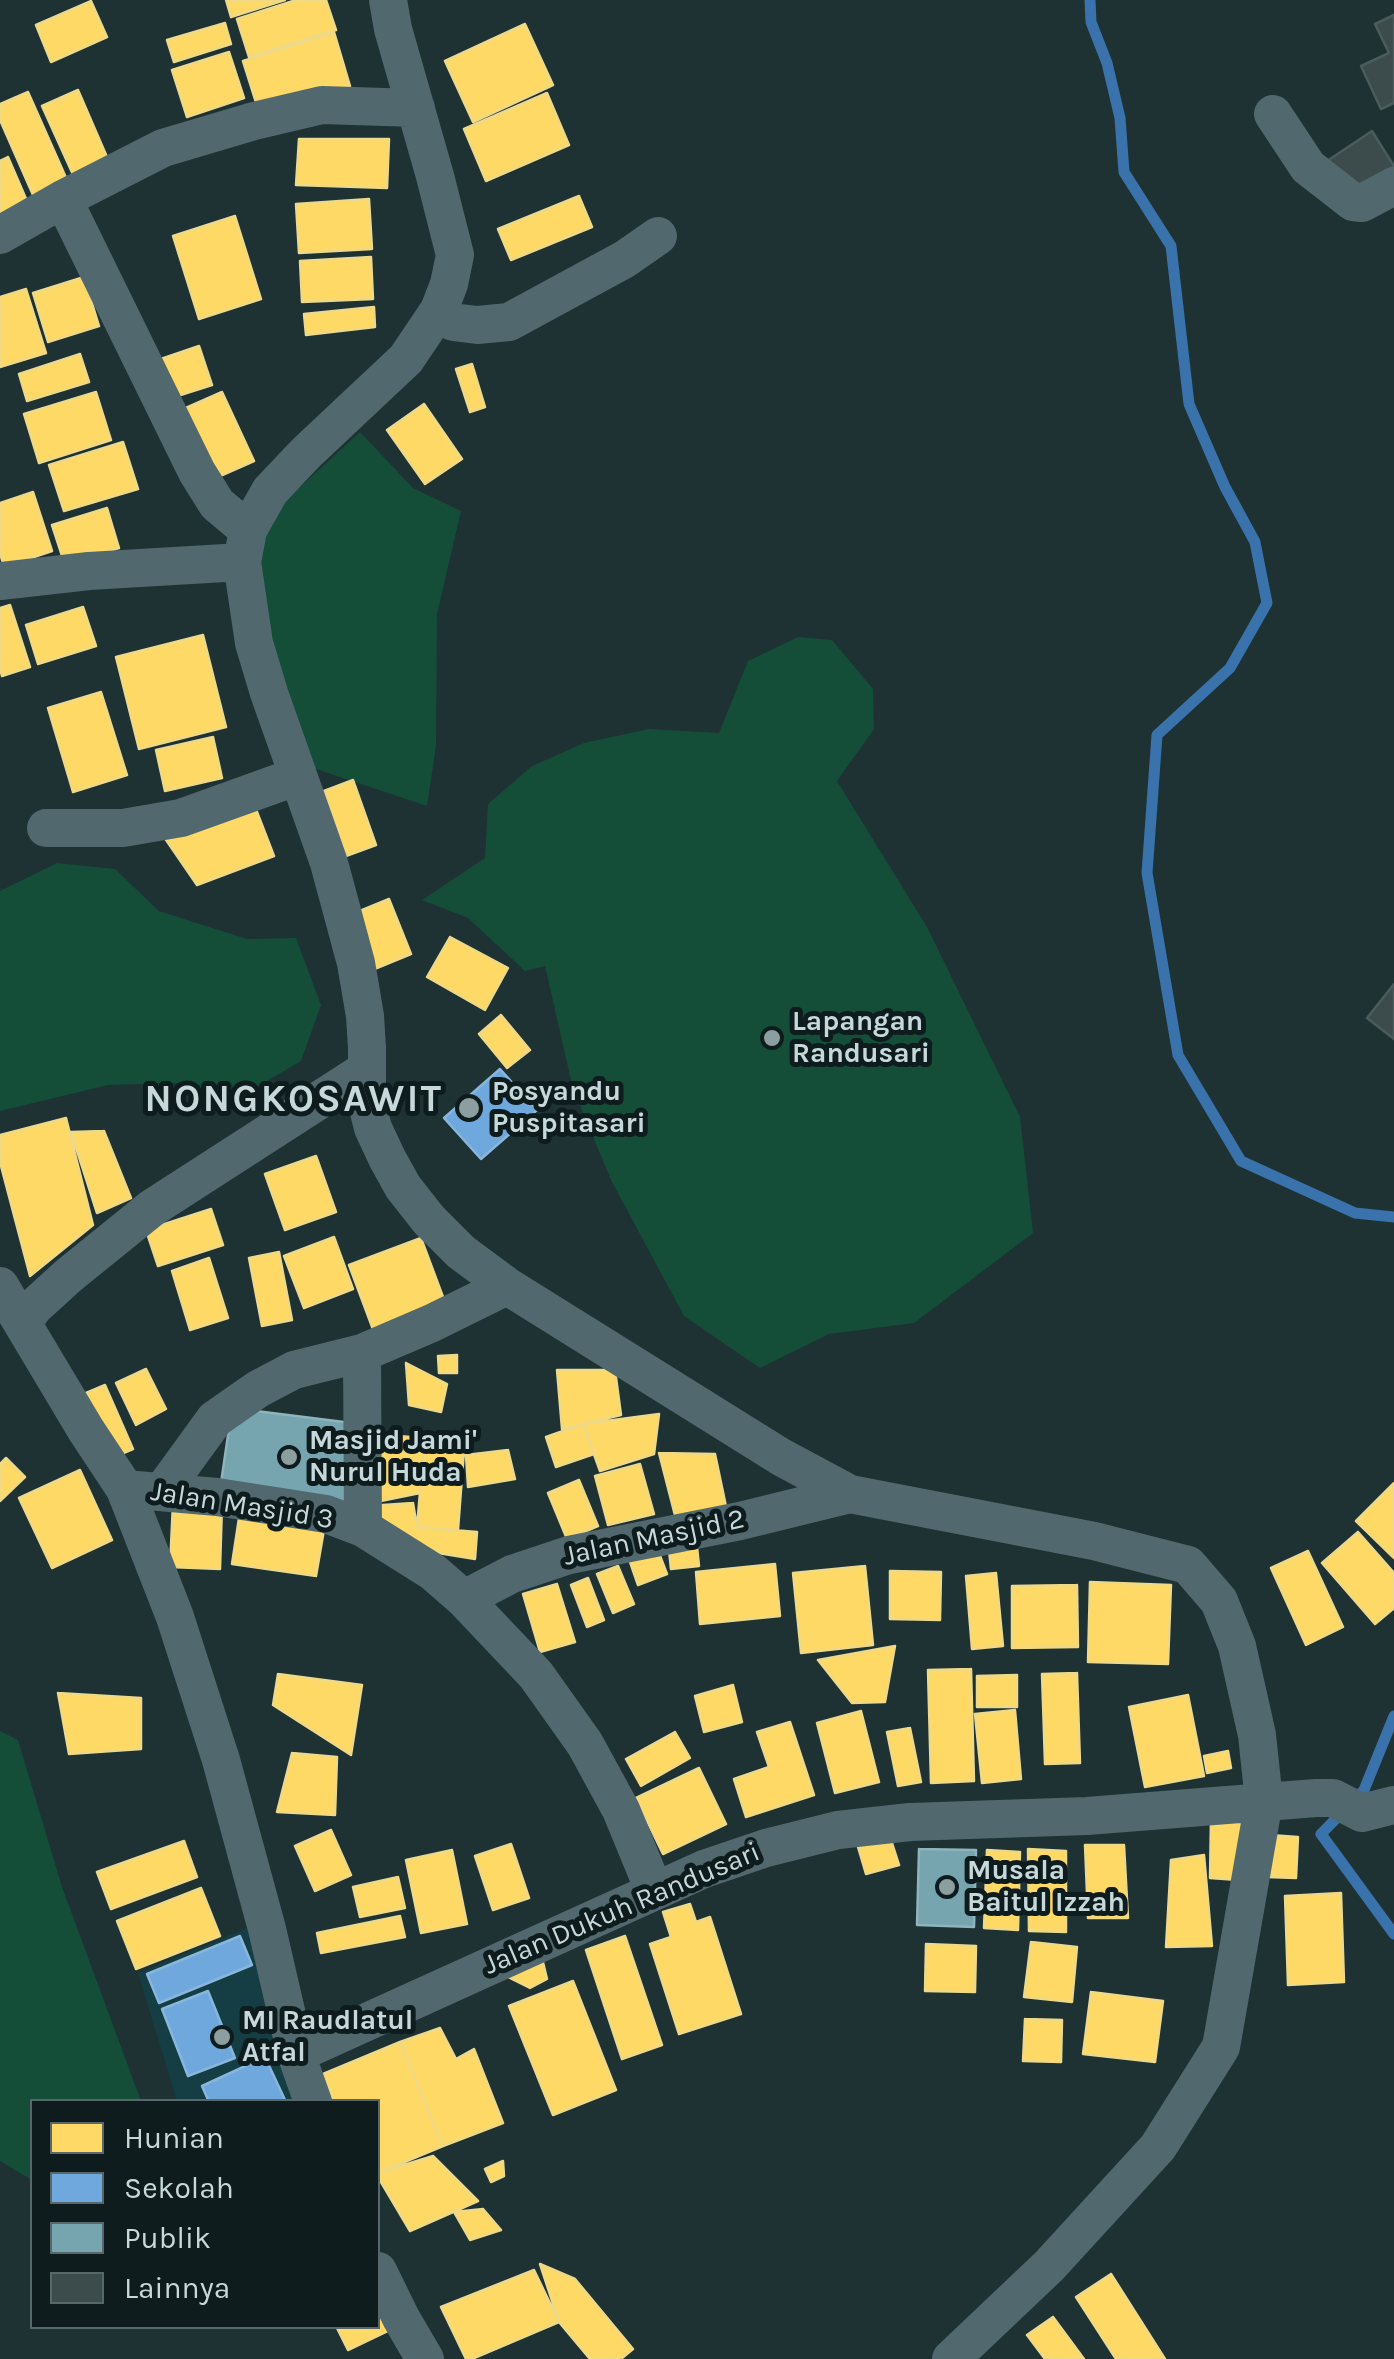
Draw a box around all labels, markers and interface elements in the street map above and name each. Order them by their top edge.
place label: Lapangan Randusari [792,1005,930,1071]
marker: Lapangan Randusari [761,1027,783,1049]
place label: Posyandu Puspitasari [492,1075,646,1141]
district label: NONGKOSAWIT [145,1077,443,1123]
marker: Posyandu Puspitasari [456,1095,482,1121]
place label: Masjid Jami' Nurul Huda [309,1424,477,1490]
marker: Masjid Jami' Nurul Huda [278,1446,300,1468]
street label: Jalan Masjid 3 [148,1475,336,1537]
street label: Jalan Masjid 2 [561,1502,747,1574]
street label: Jalan Dukuh Randusari [479,1836,765,1982]
place label: Musala Baitul Izzah [967,1854,1125,1920]
marker: Musala Baitul Izzah [936,1876,958,1898]
place label: MI Raudlatul Atfal [242,2004,413,2070]
marker: MI Raudlatul Atfal [211,2026,233,2048]
legend [30,2099,380,2329]
text: Hunian [124,2120,224,2156]
text: Sekolah [124,2170,234,2206]
text: Publik [124,2220,211,2256]
text: Lainnya [124,2270,230,2306]

